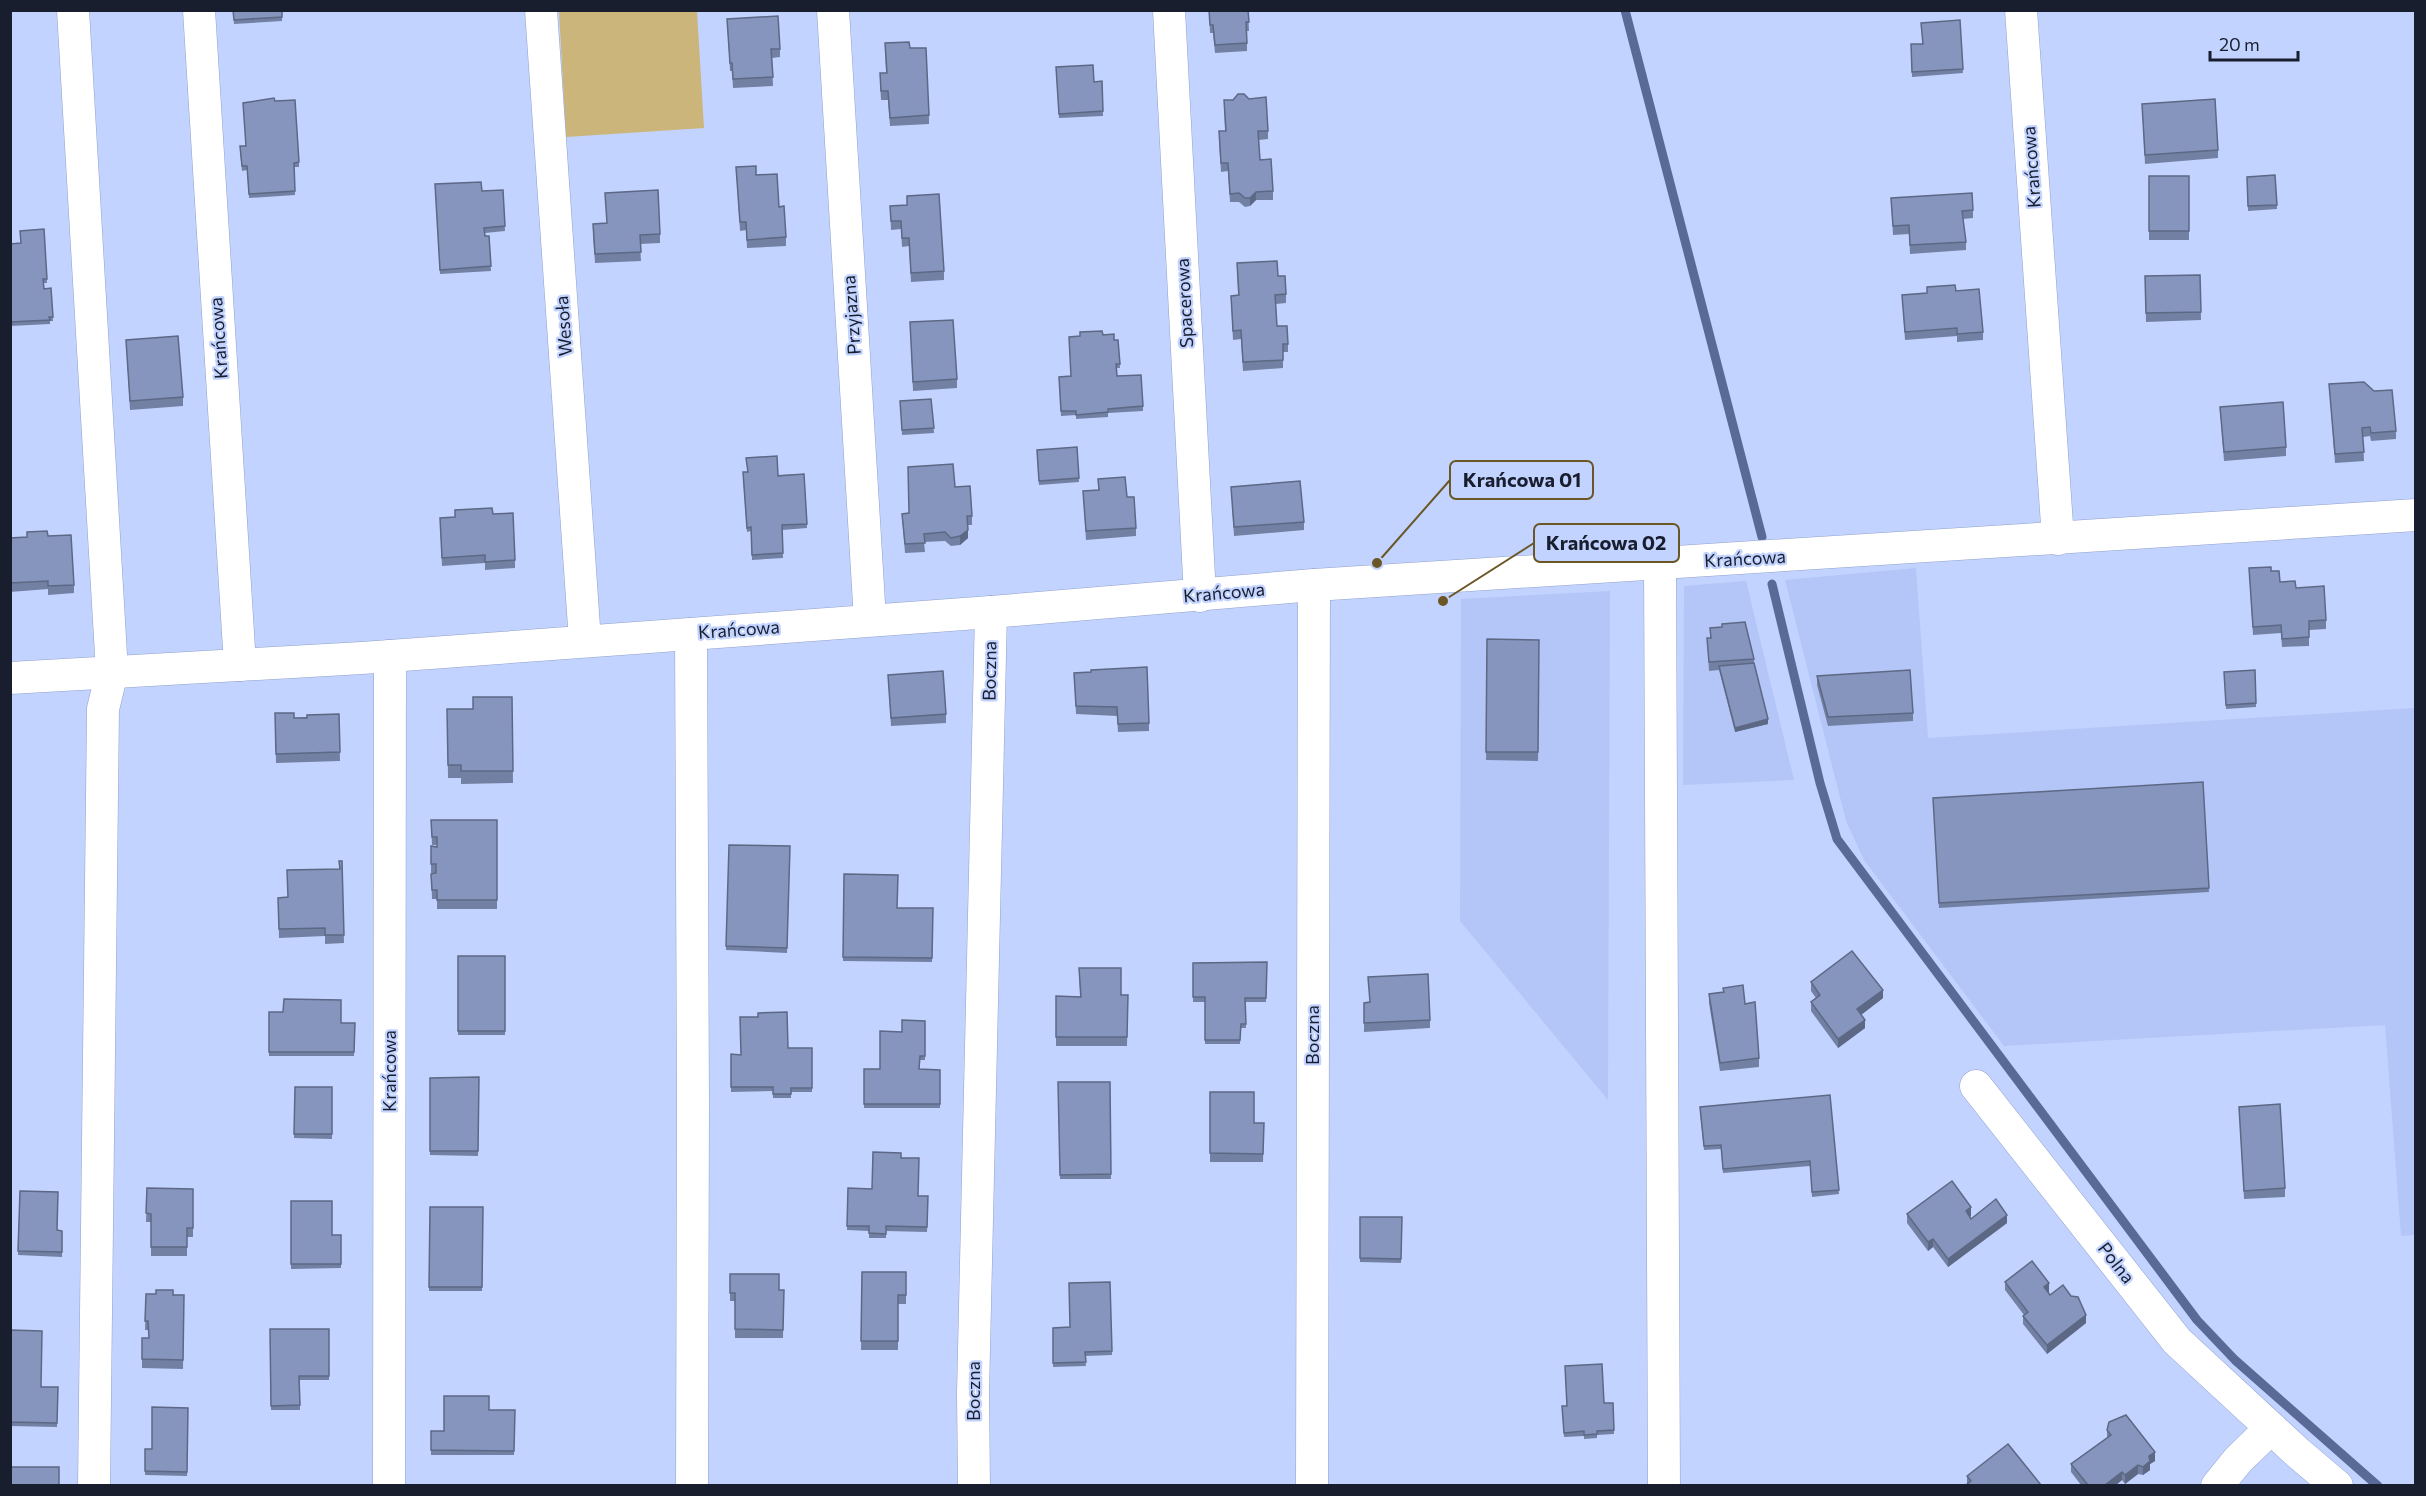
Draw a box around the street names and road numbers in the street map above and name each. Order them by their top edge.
street label: Krańcowa [2017,125,2045,209]
street label: Spacerowa [1171,258,1197,349]
street label: Przyjazna [837,275,865,355]
street label: Wesoła [550,295,576,357]
street label: Krańcowa [204,296,232,380]
street label: Krańcowa [1704,545,1786,571]
street label: Krańcowa [1182,577,1266,607]
street label: Krańcowa [697,615,781,643]
street label: Boczna [977,641,1001,701]
street label: Boczna [1301,1005,1323,1065]
street label: Krańcowa [378,1030,400,1112]
street label: Polna [2094,1237,2140,1287]
street label: Boczna [962,1361,984,1421]

